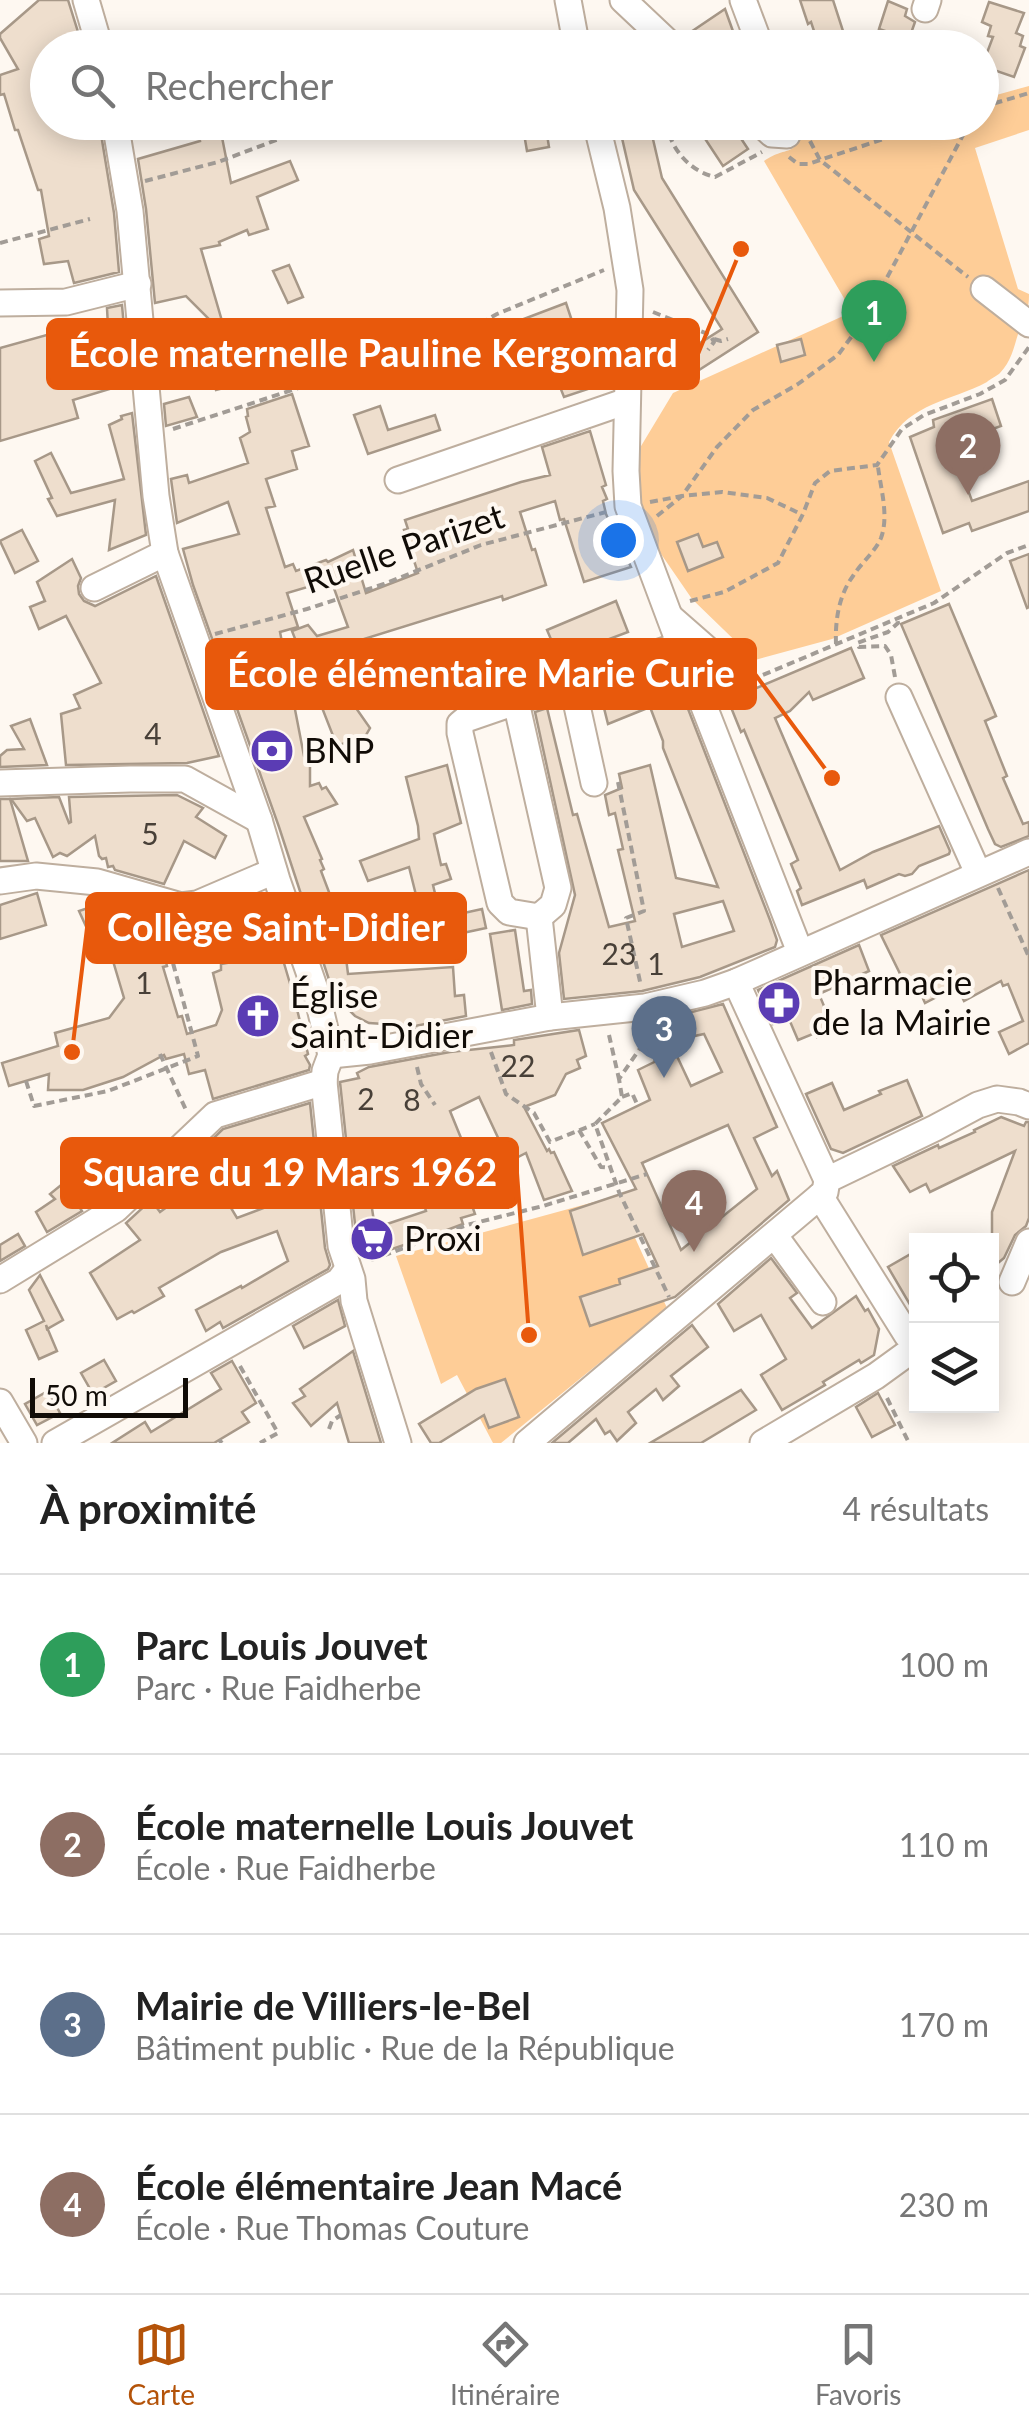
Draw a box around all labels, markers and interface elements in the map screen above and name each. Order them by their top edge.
search box [30,30,999,140]
icon: search [65,58,120,113]
text: Rechercher [145,62,333,108]
pin: 1 [842,280,906,362]
callout: École maternelle Pauline Kergomard [48,320,698,388]
text: École maternelle Pauline Kergomard [68,329,678,375]
pin: 2 [936,412,1000,495]
street label: Ruelle Parizet [298,493,509,601]
your location [593,515,644,566]
callout: École élémentaire Marie Curie [207,640,755,708]
text: École élémentaire Marie Curie [227,649,735,695]
house number: 4 [144,715,162,751]
bank icon: BNP [249,728,295,774]
place label: BNP [304,728,374,770]
house number: 5 [141,815,159,851]
callout: Collège Saint-Didier [87,894,465,962]
text: Collège Saint-Didier [107,903,446,949]
house number: 23 [602,935,636,971]
house number: 1 [647,945,665,981]
place label: Pharmacie de la Mairie [812,960,991,1042]
house number: 1 [135,964,153,1000]
place label: Église Saint-Didier [290,973,474,1055]
pharmacy icon: Pharmacie de la Mairie [756,980,802,1026]
church icon: Église Saint-Didier [235,993,281,1039]
pin: 3 [632,996,696,1078]
house number: 22 [501,1047,535,1083]
house number: 2 [357,1080,375,1116]
house number: 8 [403,1081,421,1117]
callout: Square du 19 Mars 1962 [62,1139,517,1207]
text: Square du 19 Mars 1962 [83,1148,497,1194]
pin: 4 [662,1170,726,1252]
supermarket icon: Proxi [349,1216,395,1262]
place label: Proxi [404,1216,482,1258]
map controls [909,1233,999,1413]
button: locate [909,1233,999,1323]
button: layers [909,1323,999,1413]
scale bar [30,1373,188,1418]
text: 50 m [45,1378,108,1412]
text: À proximité [40,1483,256,1533]
text: 4 résultats [843,1489,989,1528]
text: Parc Louis Jouvet [135,1622,428,1668]
text: 1 [63,1645,82,1684]
text: 100 m [899,1645,989,1684]
text: Parc · Rue Faidherbe [135,1668,421,1707]
text: École maternelle Louis Jouvet [135,1802,633,1848]
text: 2 [63,1825,82,1864]
text: 110 m [899,1825,989,1864]
text: École · Rue Faidherbe [135,1848,436,1887]
text: Mairie de Villiers-le-Bel [135,1982,531,2028]
text: 3 [63,2005,82,2044]
text: 170 m [899,2005,989,2044]
text: Bâtiment public · Rue de la République [135,2028,675,2067]
text: École élémentaire Jean Macé [135,2162,622,2208]
text: 4 [63,2185,82,2224]
text: 230 m [899,2185,989,2224]
text: École · Rue Thomas Couture [135,2208,530,2247]
tab: Carte [127,2317,195,2411]
tab: Itinéraire [450,2317,560,2411]
tab: Favoris [815,2317,902,2411]

